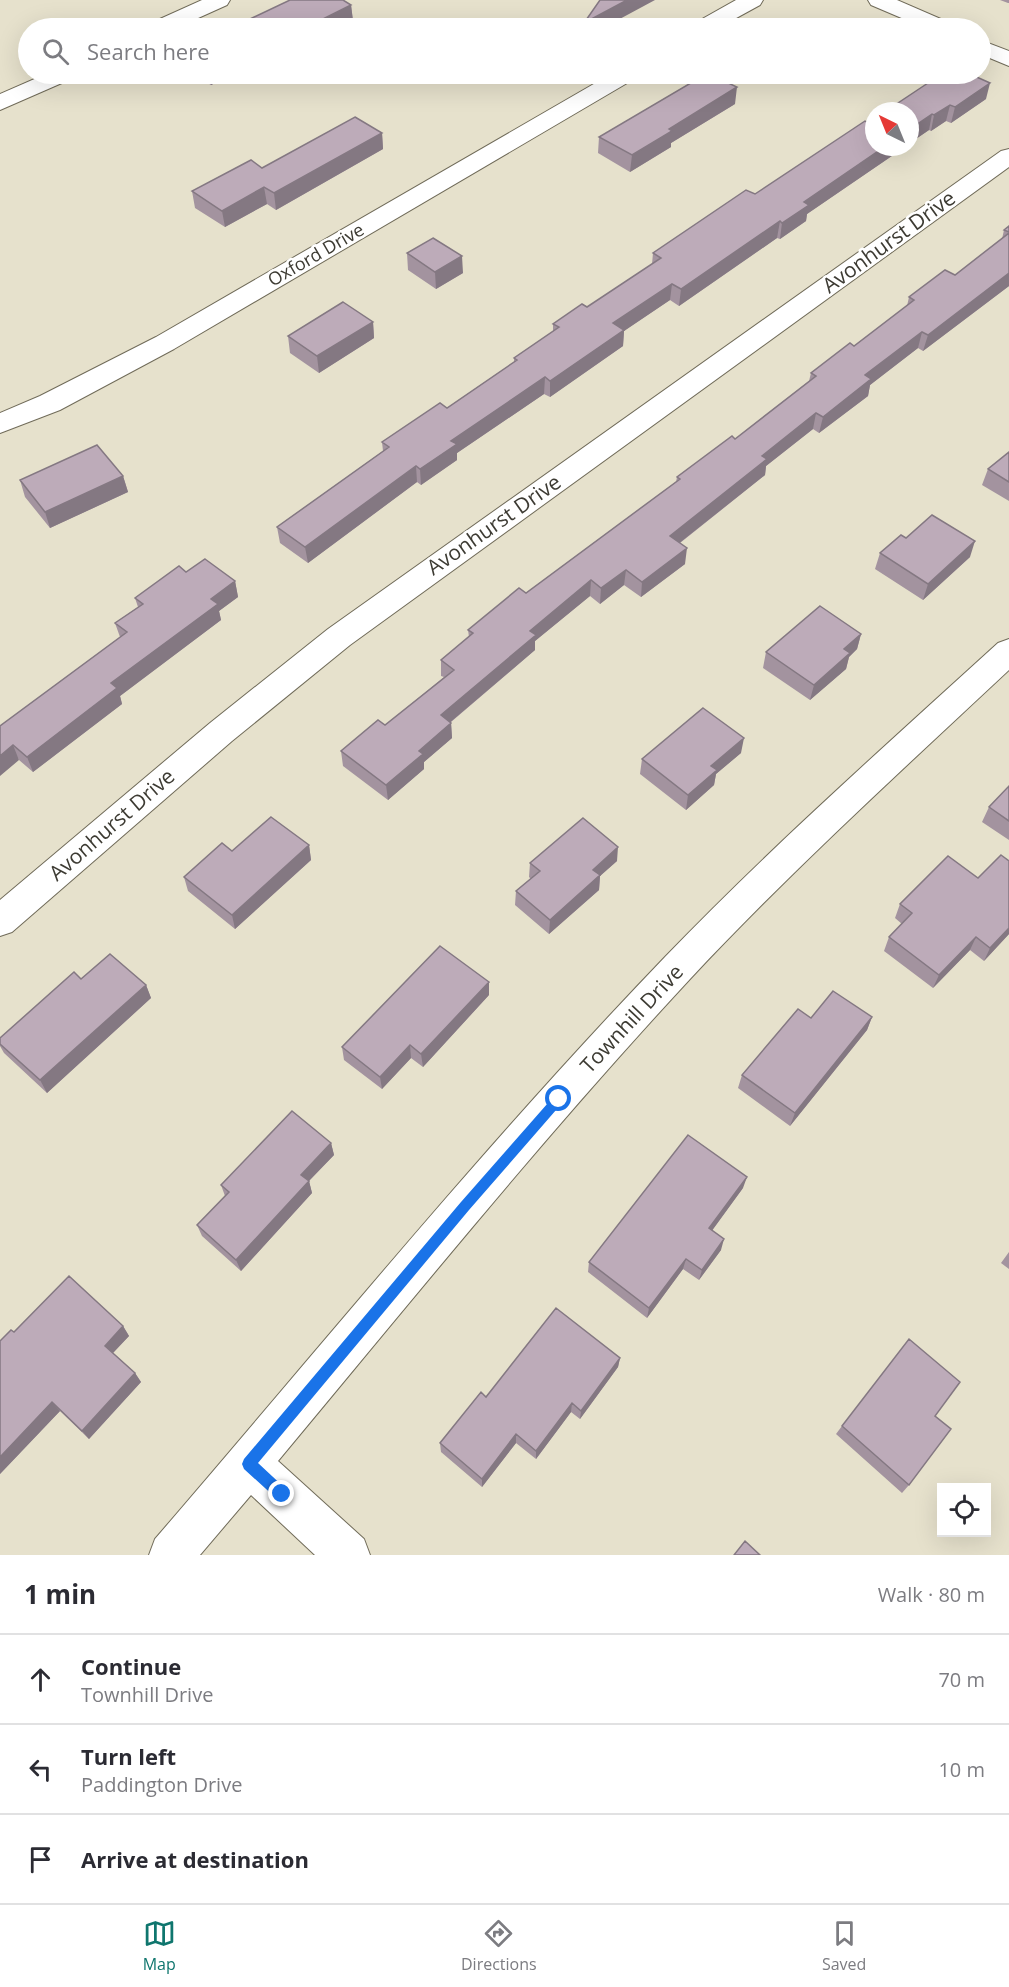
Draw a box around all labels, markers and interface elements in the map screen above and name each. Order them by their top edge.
search box [18,18,991,84]
icon: search [39,35,72,68]
text: Search here [87,36,210,66]
north arrow [865,102,919,156]
street label: Avonhurst Drive [816,183,961,299]
street label: Oxford Drive [263,217,368,291]
street label: Avonhurst Drive [421,467,566,581]
street label: Avonhurst Drive [43,762,180,887]
street label: Townhill Drive [574,958,689,1079]
route start [545,1085,571,1111]
route end [268,1480,294,1506]
map controls [937,1483,991,1537]
button: locate [937,1483,991,1537]
text: 1 min [24,1576,96,1612]
text: Walk · 80 m [878,1581,985,1608]
text: Continue [81,1651,181,1681]
icon: ahead [24,1663,57,1696]
text: 70 m [938,1666,985,1693]
text: Townhill Drive [81,1681,213,1708]
text: Turn left [81,1741,176,1771]
icon: left [24,1753,57,1786]
text: 10 m [938,1756,985,1783]
text: Paddington Drive [81,1771,242,1798]
icon: arrive [24,1843,57,1876]
text: Arrive at destination [81,1844,309,1874]
tab: Map [143,1917,176,1975]
tab: Directions [461,1917,537,1975]
tab: Saved [822,1917,866,1975]

